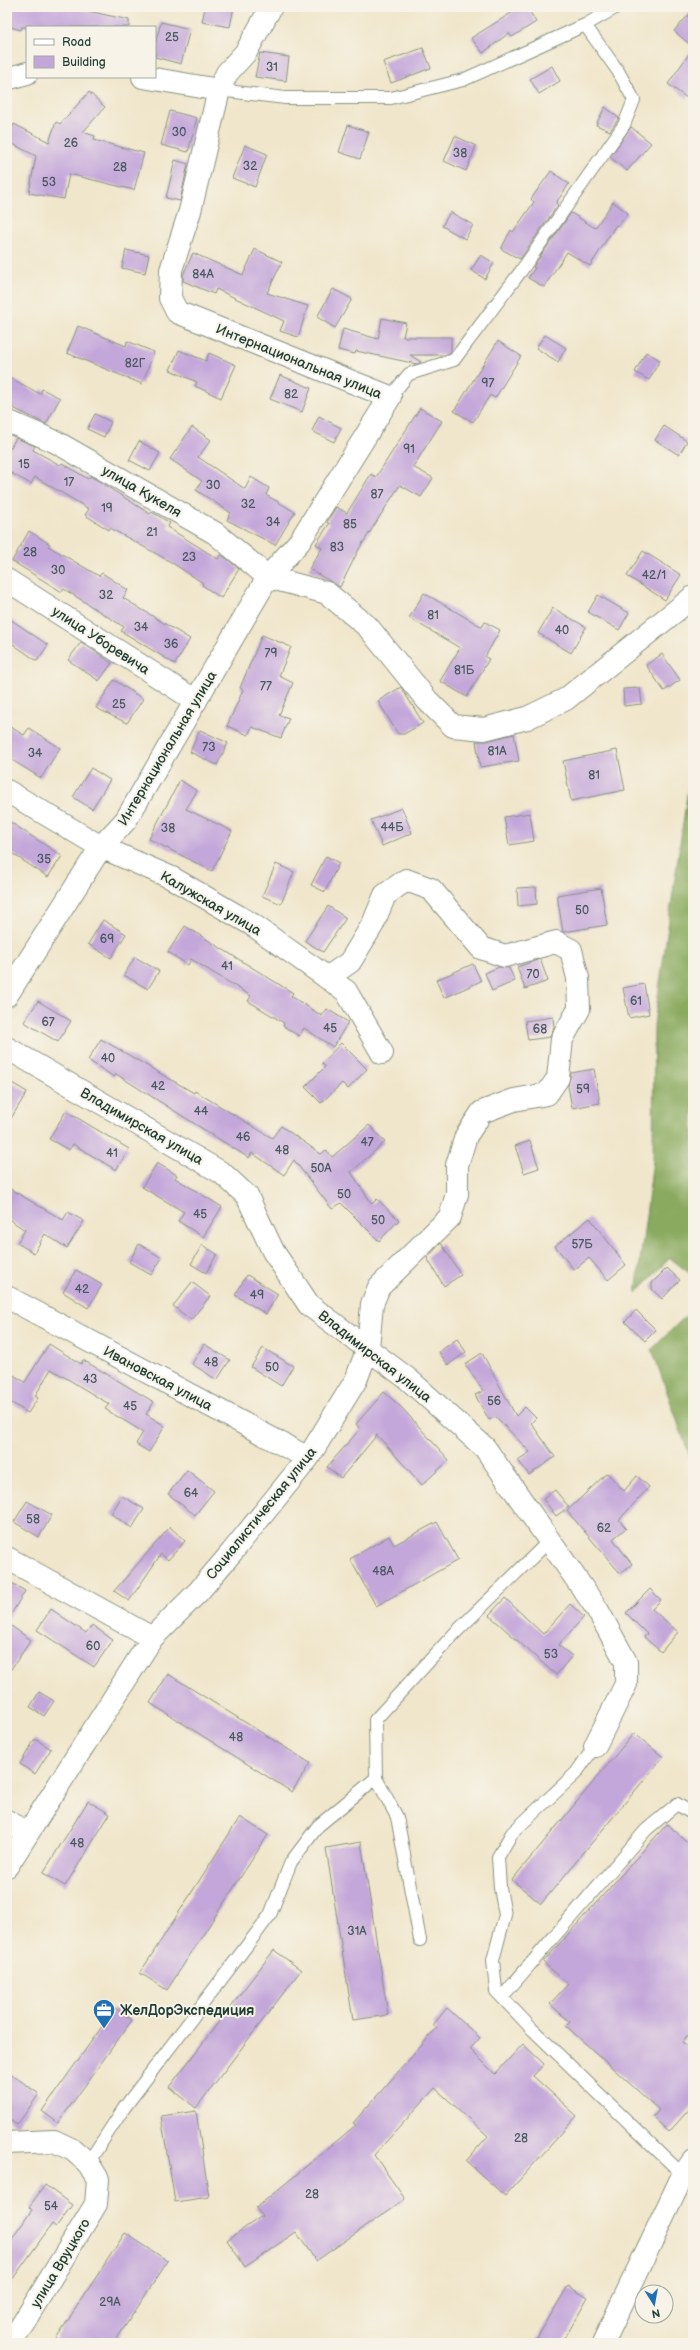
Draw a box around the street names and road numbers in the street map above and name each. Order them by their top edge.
street label: Интернациональная улица [213,320,385,403]
street label: улица Кукеля [99,462,185,521]
street label: улица Уборевича [49,603,153,679]
street label: Интернациональная улица [114,667,221,829]
street label: Калужская улица [157,868,265,940]
street label: Владимирская улица [77,1084,207,1169]
street label: Владимирская улица [315,1307,435,1406]
street label: Ивановская улица [100,1342,216,1415]
street label: Социалистическая улица [203,1443,321,1583]
street label: улица Вруцкого [27,2216,94,2311]

